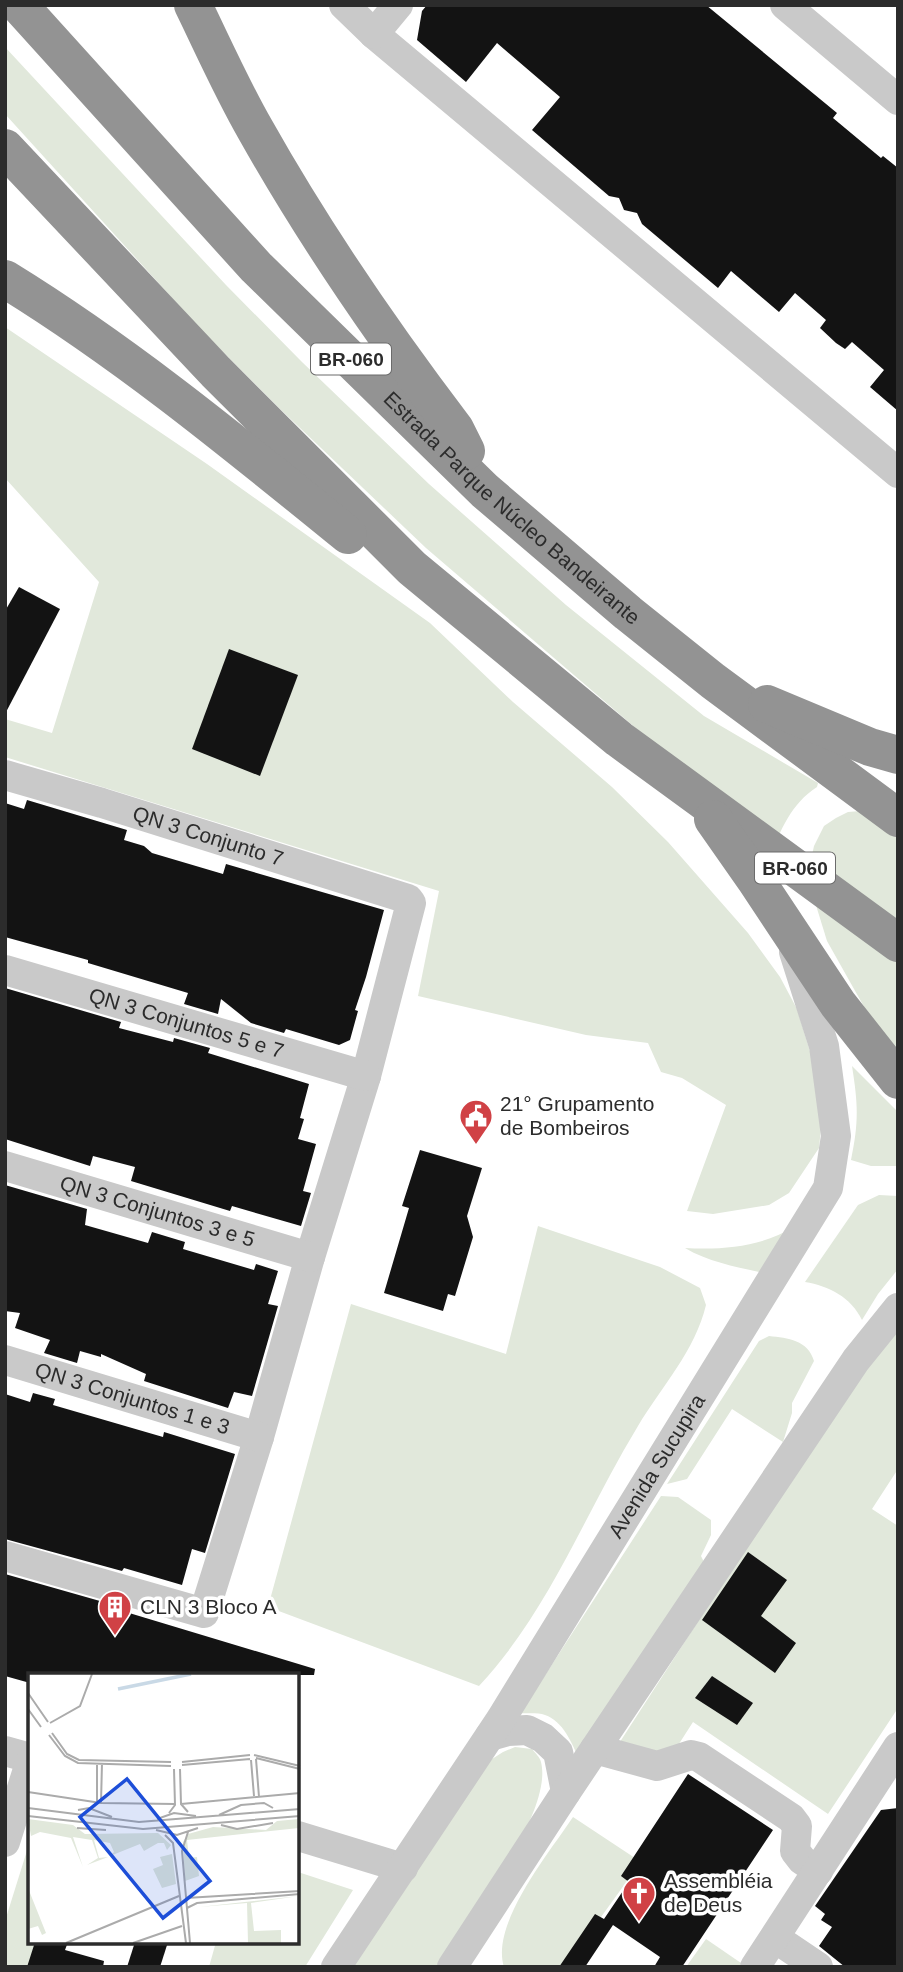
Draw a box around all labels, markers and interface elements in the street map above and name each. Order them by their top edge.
road number: BR-060 [311,344,391,374]
street label: Estrada Parque Núcleo Bandeirante [379,387,645,629]
street label: QN 3 Conjunto 7 [130,801,286,870]
road number: BR-060 [755,852,835,884]
street label: QN 3 Conjuntos 5 e 7 [86,983,287,1062]
place label: 21° Grupamento de Bombeiros [500,1092,654,1139]
public building icon: 21° Grupamento de Bombeiros [457,1097,495,1146]
street label: QN 3 Conjuntos 3 e 5 [57,1171,258,1251]
street label: QN 3 Conjuntos 1 e 3 [32,1358,232,1438]
street label: Avenida Sucupira [603,1389,709,1542]
building icon: CLN 3 Bloco A [96,1588,134,1637]
place label: CLN 3 Bloco A [140,1595,277,1618]
inset map [28,1673,299,1944]
place label: Assembléia de Deus [664,1869,773,1916]
church icon: Assembléia de Deus [620,1874,658,1923]

